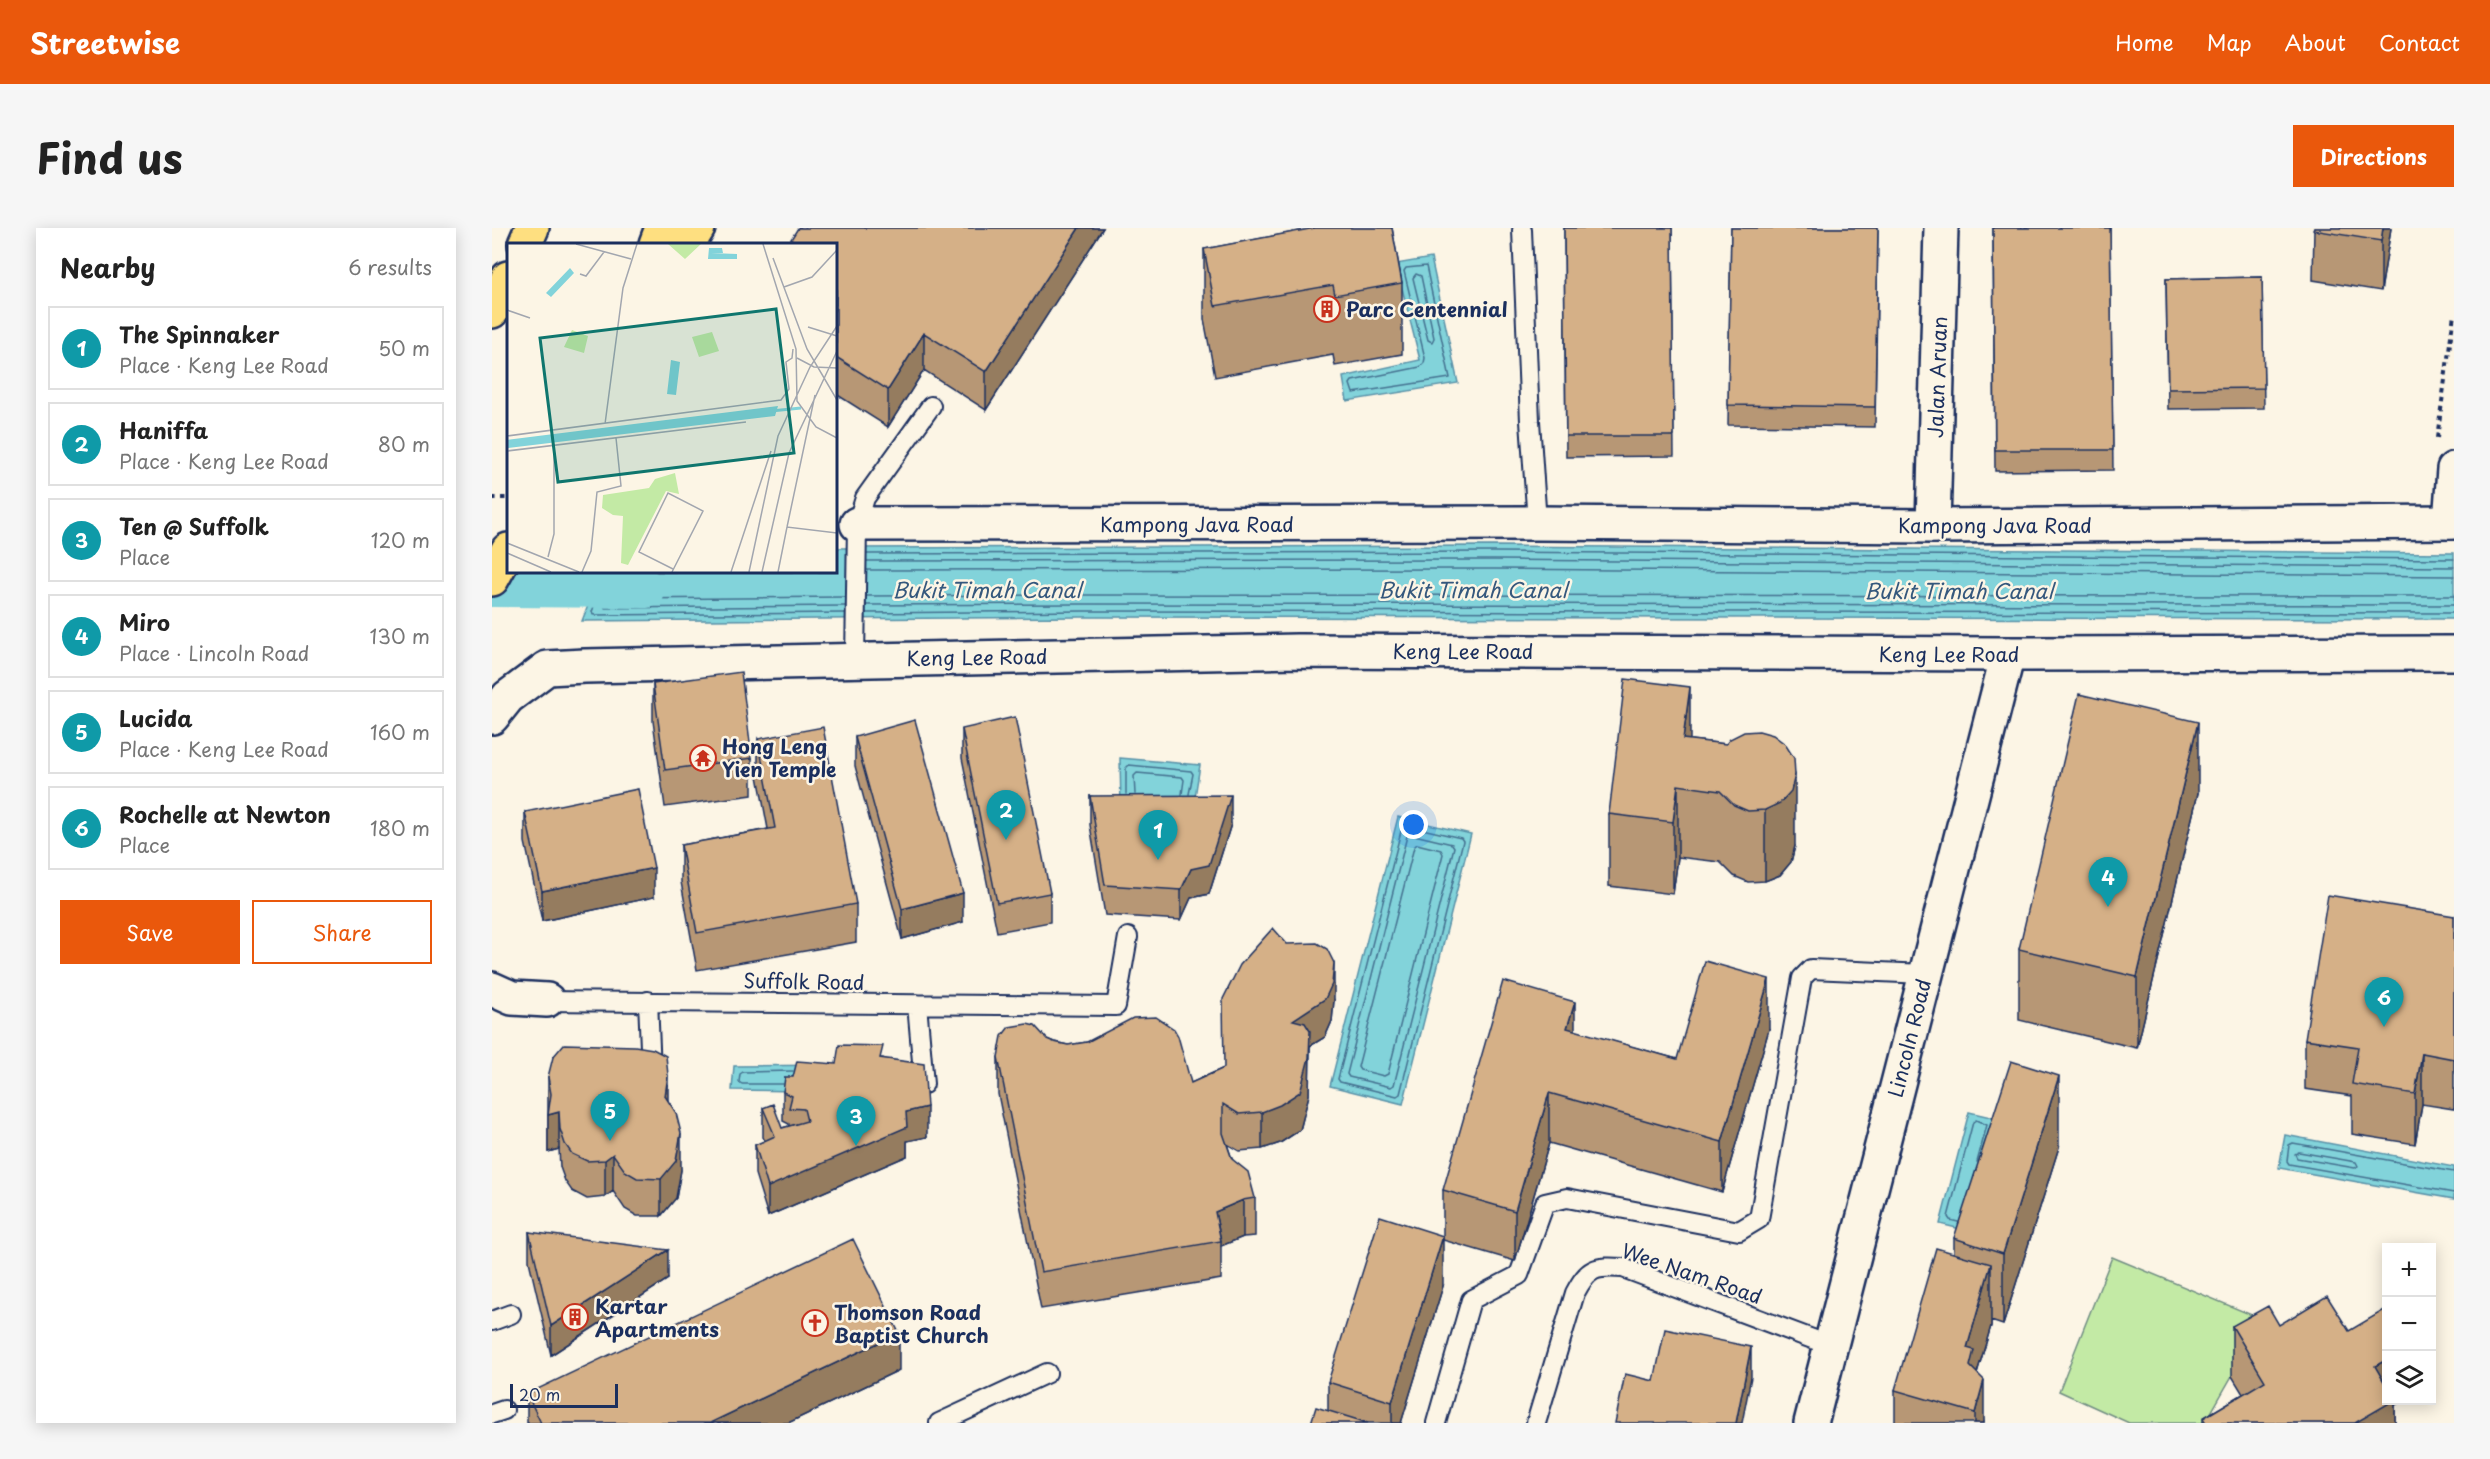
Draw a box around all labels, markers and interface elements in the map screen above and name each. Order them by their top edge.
text: Streetwise [30,21,180,64]
text: Home [2115,26,2174,58]
text: Map [2207,26,2252,58]
text: About [2285,26,2346,58]
text: Contact [2379,26,2460,58]
text: Find us [36,125,183,188]
button: Directions [2293,125,2454,187]
inset map [507,243,837,573]
text: Nearby [60,248,155,287]
text: 6 results [348,252,432,282]
building icon: Parc Centennial [1312,294,1342,324]
place label: Parc Centennial [1346,294,1508,324]
street label: Jalan Aruan [1920,316,1954,438]
text: The Spinnaker [119,317,279,350]
text: 1 [77,333,86,363]
text: 50 m [378,333,430,363]
text: Place · Keng Lee Road [119,350,329,380]
text: Haniffa [119,413,208,446]
text: 2 [74,429,89,459]
text: 80 m [378,429,430,459]
text: Place · Keng Lee Road [119,446,329,476]
text: Ten @ Suffolk [119,509,269,542]
street label: Kampong Java Road [1100,509,1294,539]
street label: Kampong Java Road [1898,510,2092,540]
text: 3 [75,525,88,555]
text: 120 m [371,525,430,555]
text: Place [119,542,170,572]
water label: Bukit Timah Canal [893,573,1085,605]
water label: Bukit Timah Canal [1379,573,1571,605]
water label: Bukit Timah Canal [1865,574,2057,606]
text: Miro [119,605,170,638]
text: 4 [75,621,88,651]
text: 130 m [370,621,430,651]
street label: Keng Lee Road [1392,636,1534,666]
text: Place · Lincoln Road [119,638,309,668]
street label: Keng Lee Road [1878,639,2020,669]
street label: Keng Lee Road [906,641,1048,673]
text: Lucida [119,701,193,734]
text: 5 [75,717,88,747]
text: 160 m [370,717,430,747]
place label: Hong Leng Yien Temple [722,731,836,784]
text: Place · Keng Lee Road [119,734,329,764]
temple icon: Hong Leng Yien Temple [688,743,718,773]
pin: 2 [986,790,1026,840]
text: Rochelle at Newton [119,797,331,830]
pin: 1 [1138,810,1178,860]
your location [1399,810,1428,839]
text: 6 [74,813,89,843]
text: 180 m [370,813,430,843]
text: Place [119,830,170,860]
pin: 4 [2088,858,2128,907]
button: Save [60,900,240,964]
button: Share [252,900,432,964]
street label: Suffolk Road [743,965,865,997]
street label: Lincoln Road [1880,976,1938,1100]
pin: 6 [2364,978,2404,1027]
pin: 5 [590,1092,630,1141]
pin: 3 [836,1096,876,1146]
street label: Wee Nam Road [1618,1235,1766,1311]
map controls [2382,1243,2436,1405]
button: + [2382,1243,2436,1297]
place label: Kartar Apartments [595,1291,719,1344]
place label: Thomson Road Baptist Church [834,1297,989,1350]
button: − [2382,1297,2436,1351]
building icon: Kartar Apartments [560,1302,590,1332]
church icon: Thomson Road Baptist Church [800,1308,830,1338]
button: layers [2382,1351,2436,1405]
scale bar [510,1381,618,1408]
text: 20 m [519,1382,560,1406]

